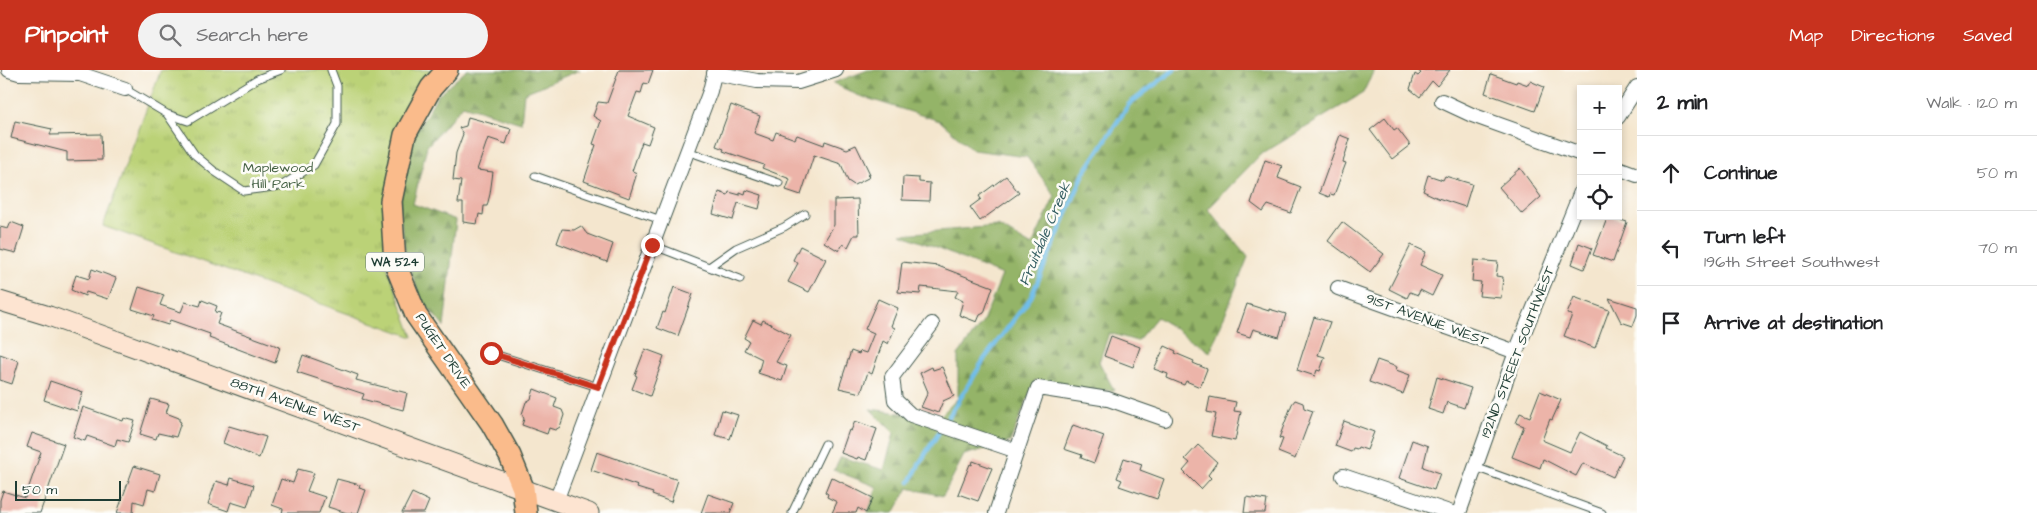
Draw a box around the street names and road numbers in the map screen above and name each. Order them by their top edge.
road number: WA 524 [366,252,424,272]
street label: 192ND STREET SOUTHWEST [1476,263,1560,441]
street label: 91ST AVENUE WEST [1363,289,1491,352]
street label: PUGET DRIVE [410,309,476,393]
street label: 88TH AVENUE WEST [227,372,363,438]

